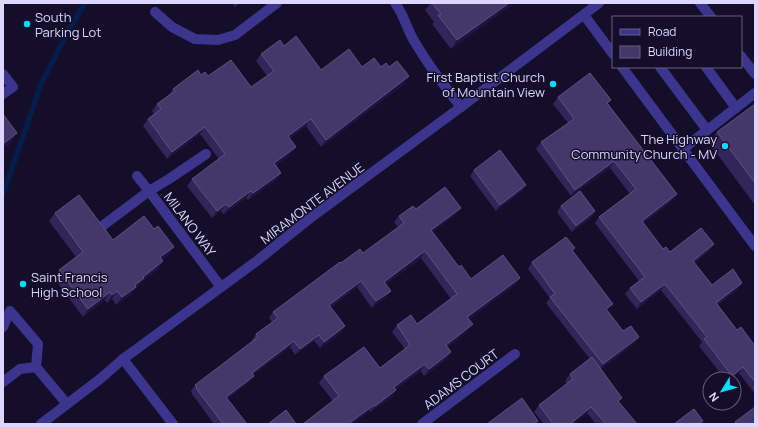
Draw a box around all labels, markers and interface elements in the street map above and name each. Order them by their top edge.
place label: South Parking Lot [35,8,102,41]
legend [612,16,742,68]
marker: South Parking Lot [22,19,32,29]
text: Road [648,23,676,40]
text: Building [648,43,692,60]
place label: First Baptist Church of Mountain View [426,68,545,101]
marker: First Baptist Church of Mountain View [548,79,558,89]
place label: The Highway Community Church - MV [571,130,717,163]
marker: The Highway Community Church - MV [720,141,730,151]
street label: MIRAMONTE AVENUE [257,158,367,248]
street label: MILANO WAY [160,188,220,260]
place label: Saint Francis High School [31,268,108,301]
marker: Saint Francis High School [18,279,28,289]
street label: ADAMS COURT [420,345,503,413]
north arrow [702,371,742,411]
text: N [705,390,722,405]

